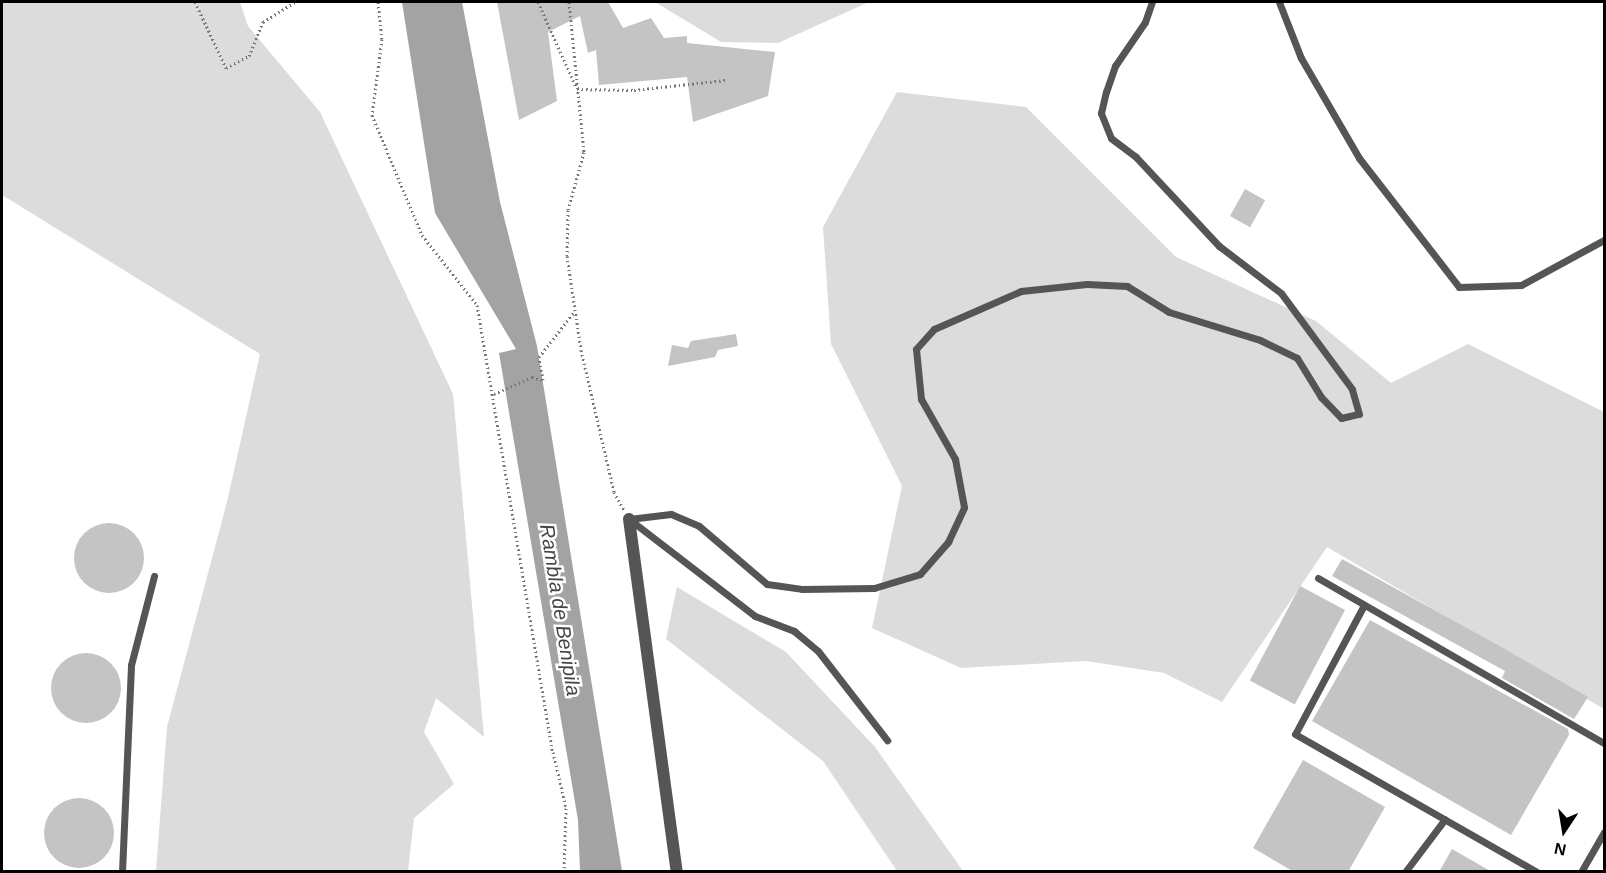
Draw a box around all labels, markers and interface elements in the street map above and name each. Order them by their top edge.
water label: Rambla de Benipila [535,522,585,698]
north arrow [1534,801,1594,861]
text: N [1553,840,1568,859]

